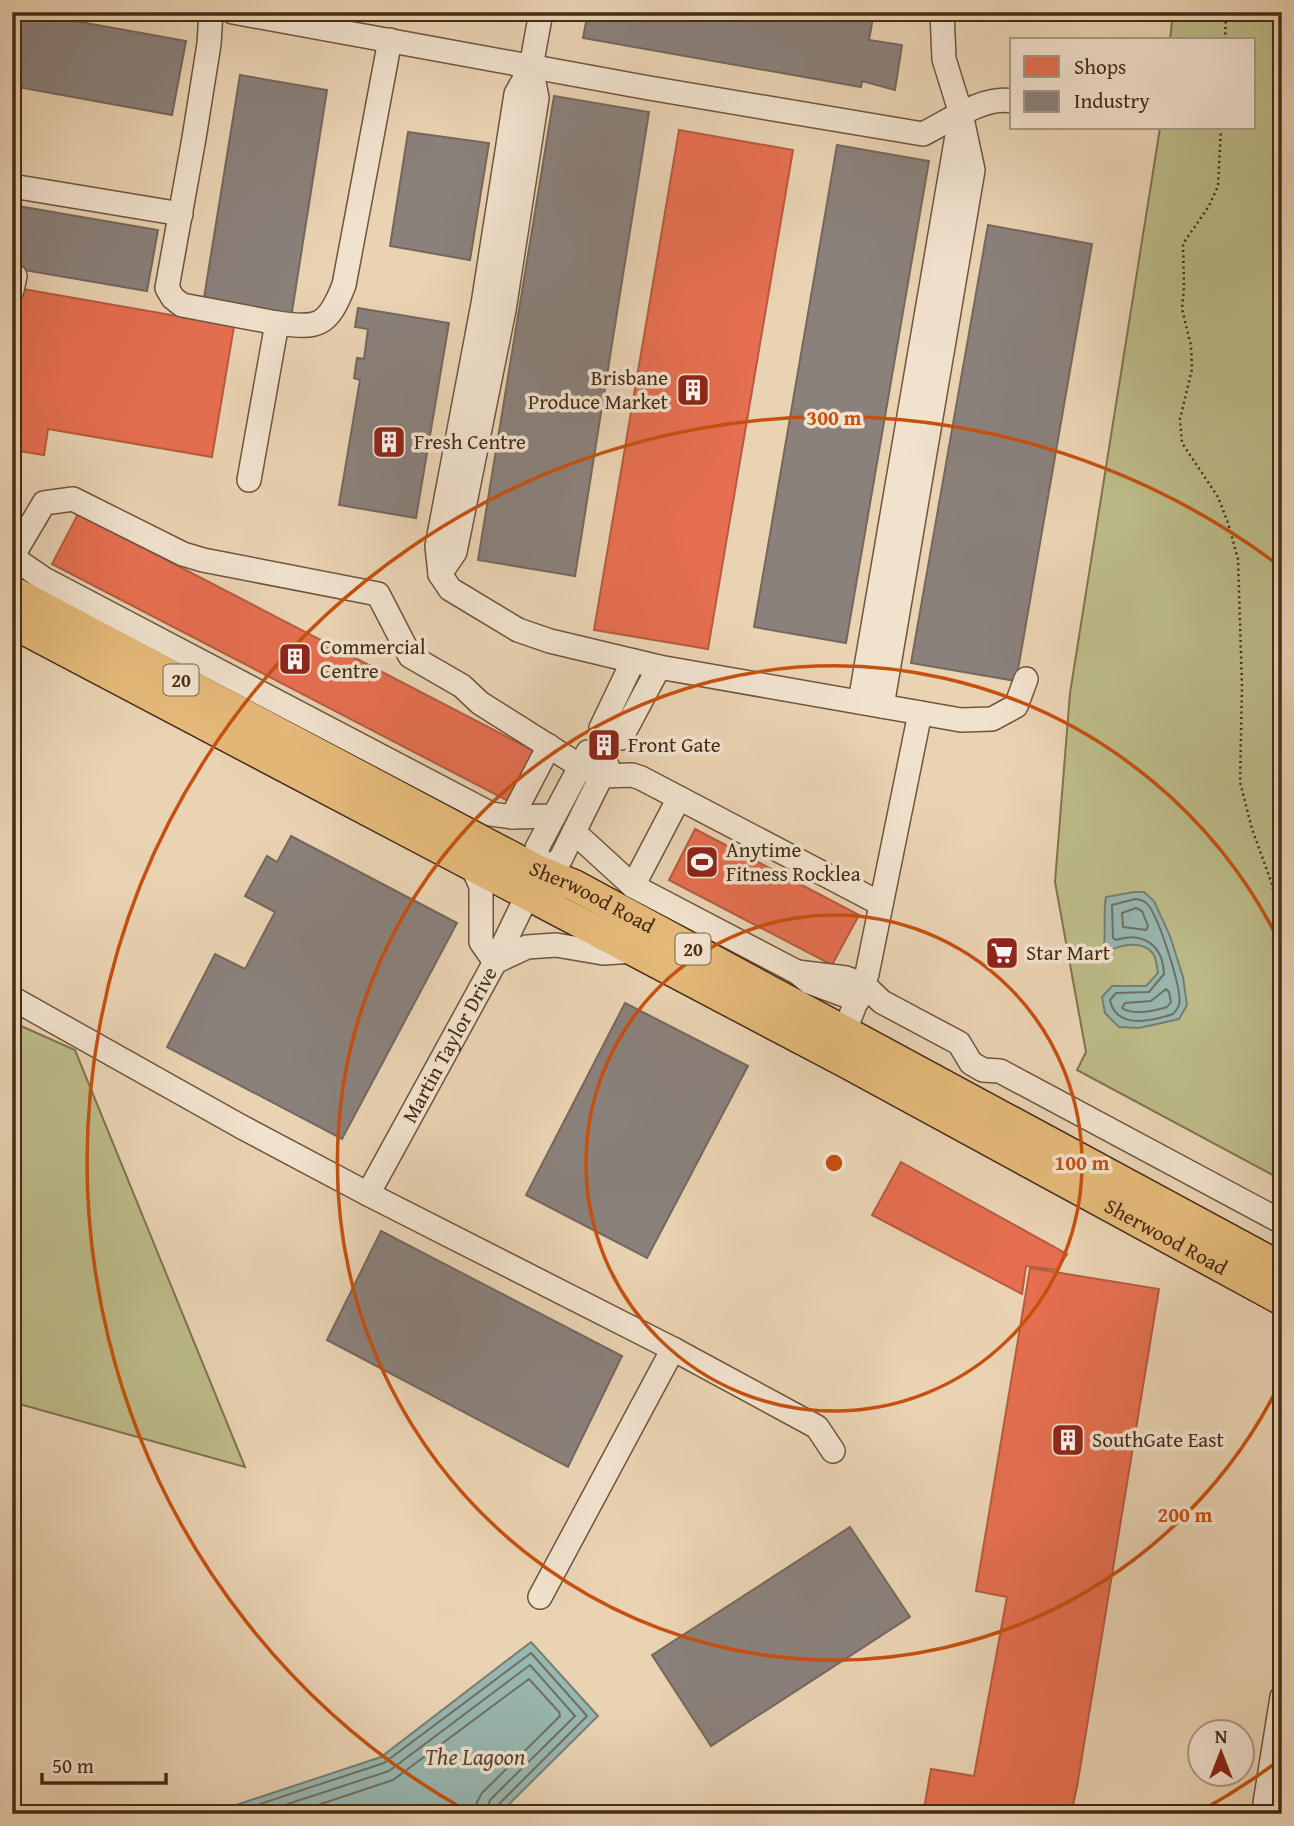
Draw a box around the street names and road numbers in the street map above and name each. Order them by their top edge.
road number: 20 [164,664,198,695]
street label: Sherwood Road [524,853,661,941]
road number: 20 [676,934,710,965]
street label: Martin Taylor Drive [394,961,505,1128]
street label: Sherwood Road [1099,1190,1234,1283]

